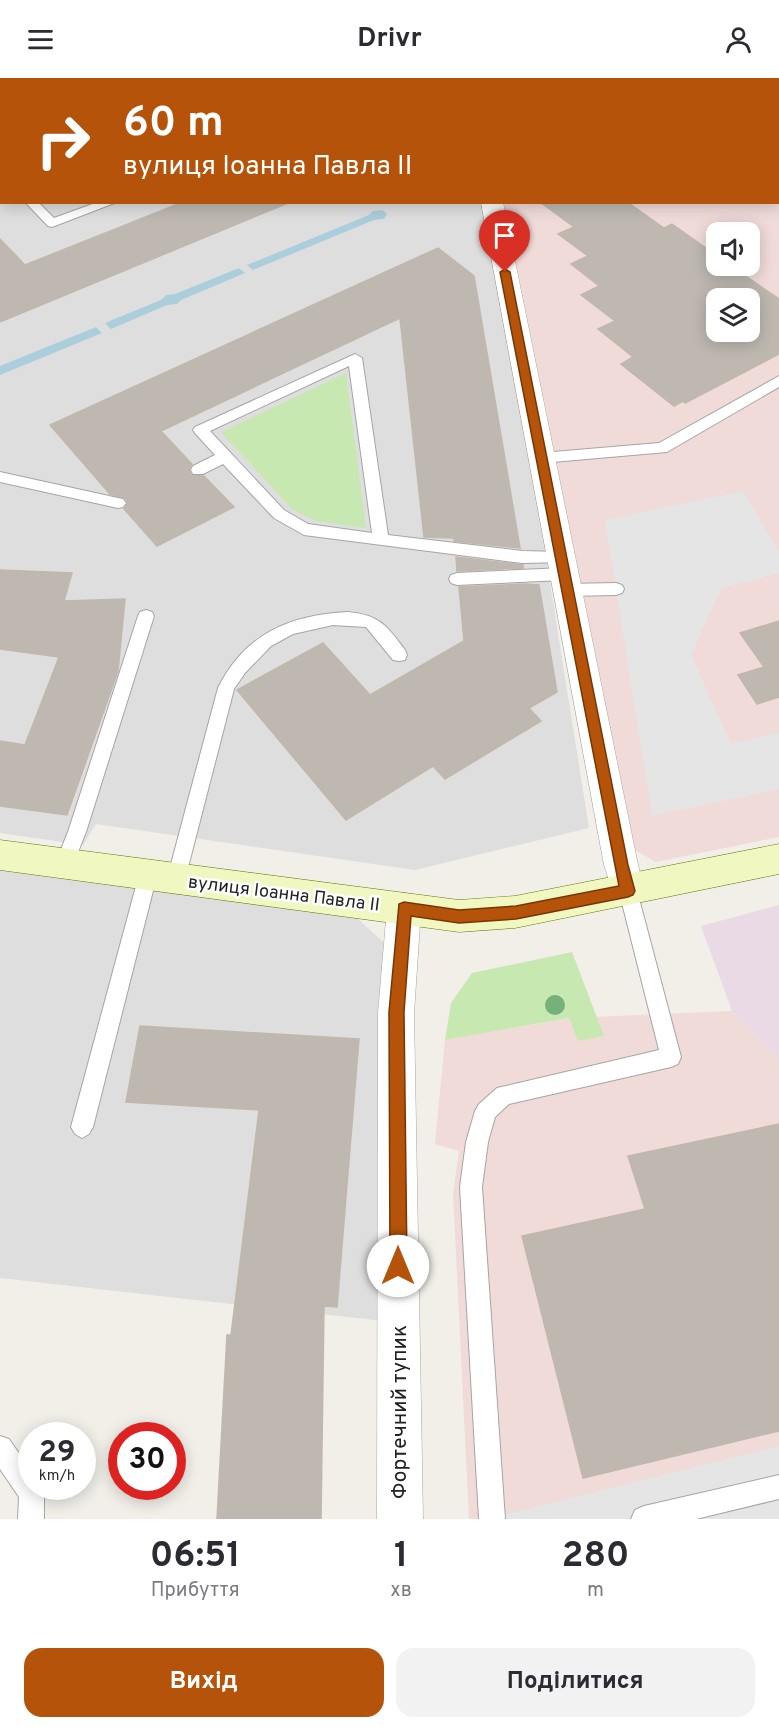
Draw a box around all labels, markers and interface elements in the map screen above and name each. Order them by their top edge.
text: Drivr [357,22,422,56]
icon: menu [24,23,57,56]
icon: person [722,23,755,56]
text: 60 m [123,98,224,151]
icon: right [24,102,102,180]
text: вулиця Іоанна Павла II [123,150,412,184]
pin [479,210,530,272]
icon: arrive [488,219,521,252]
map controls [706,222,760,342]
button: sound [706,222,760,276]
button: layers [706,288,760,342]
street label: вулиця Іоанна Павла II [187,871,381,918]
position arrow [366,1234,430,1298]
street label: Фортечний тупик [387,1325,414,1499]
speed limit sign: 30 [108,1422,186,1500]
text: 29 [39,1435,75,1472]
text: km/h [39,1467,75,1486]
text: 06:51 [150,1534,241,1580]
text: 1 [394,1534,408,1580]
text: 280 [562,1534,629,1580]
text: Прибуття [151,1578,240,1604]
text: хв [390,1578,412,1604]
text: m [587,1578,604,1604]
button: Вихід [24,1648,384,1717]
button: Поділитися [396,1648,755,1717]

